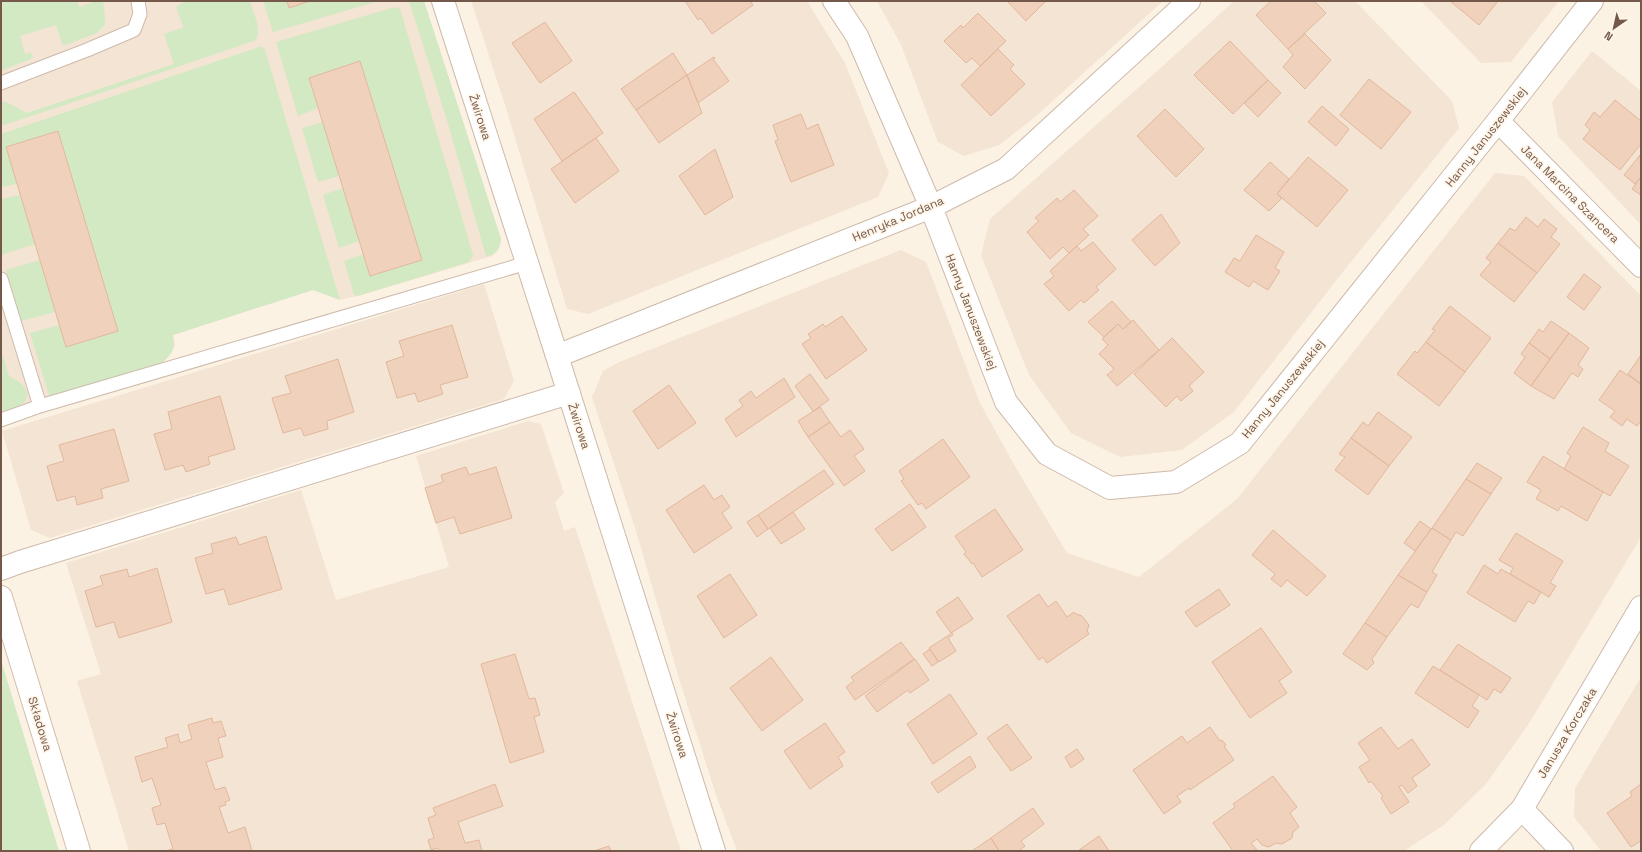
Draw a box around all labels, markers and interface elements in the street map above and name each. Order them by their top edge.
north arrow [1594,8,1634,48]
text: N [1601,28,1615,44]
street label: Hanny Januszewskiej [1442,84,1530,190]
street label: Żwirowa [465,92,495,142]
street label: Jana Marcina Szancera [1517,141,1623,247]
street label: Henryka Jordana [850,192,946,245]
street label: Hanny Januszewskiej [942,252,1000,372]
street label: Hanny Januszewskiej [1238,336,1328,442]
street label: Żwirowa [564,401,594,451]
street label: Janusza Korczaka [1534,685,1600,781]
street label: Składowa [24,695,56,753]
street label: Żwirowa [662,710,692,760]

